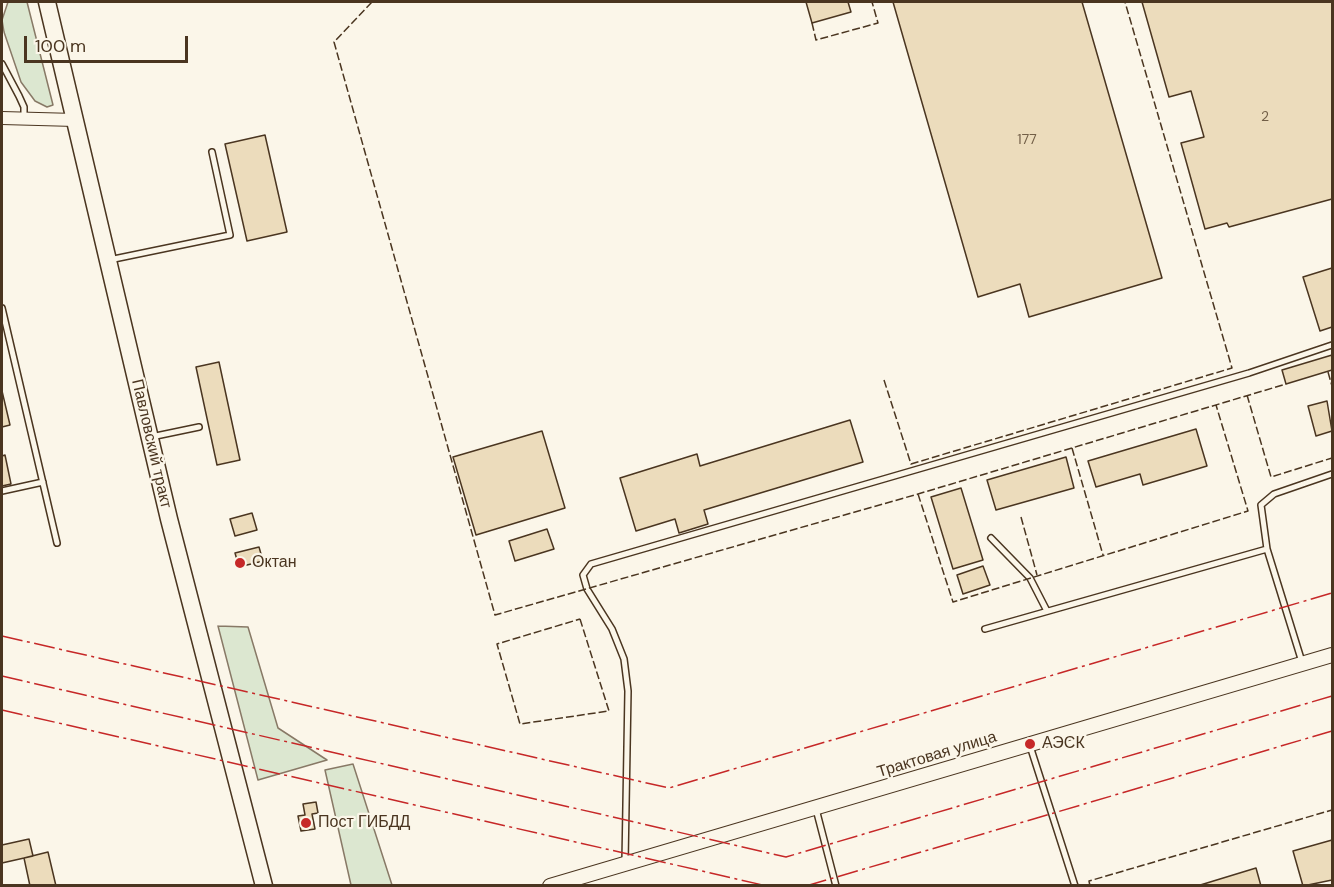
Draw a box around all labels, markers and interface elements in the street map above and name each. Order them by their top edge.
scale bar [27,24,190,62]
text: 100 m [35,34,86,58]
house number: 2 [1261,109,1269,125]
house number: 177 [1017,132,1037,148]
street label: Павловский тракт [127,378,175,510]
place label: Октан [252,553,297,573]
marker: Октан [233,556,247,570]
street label: Трактовая улица [875,728,999,782]
place label: АЭСК [1042,734,1085,754]
marker: АЭСК [1023,737,1037,751]
place label: Пост ГИБДД [318,813,410,833]
marker: Пост ГИБДД [299,816,313,830]

